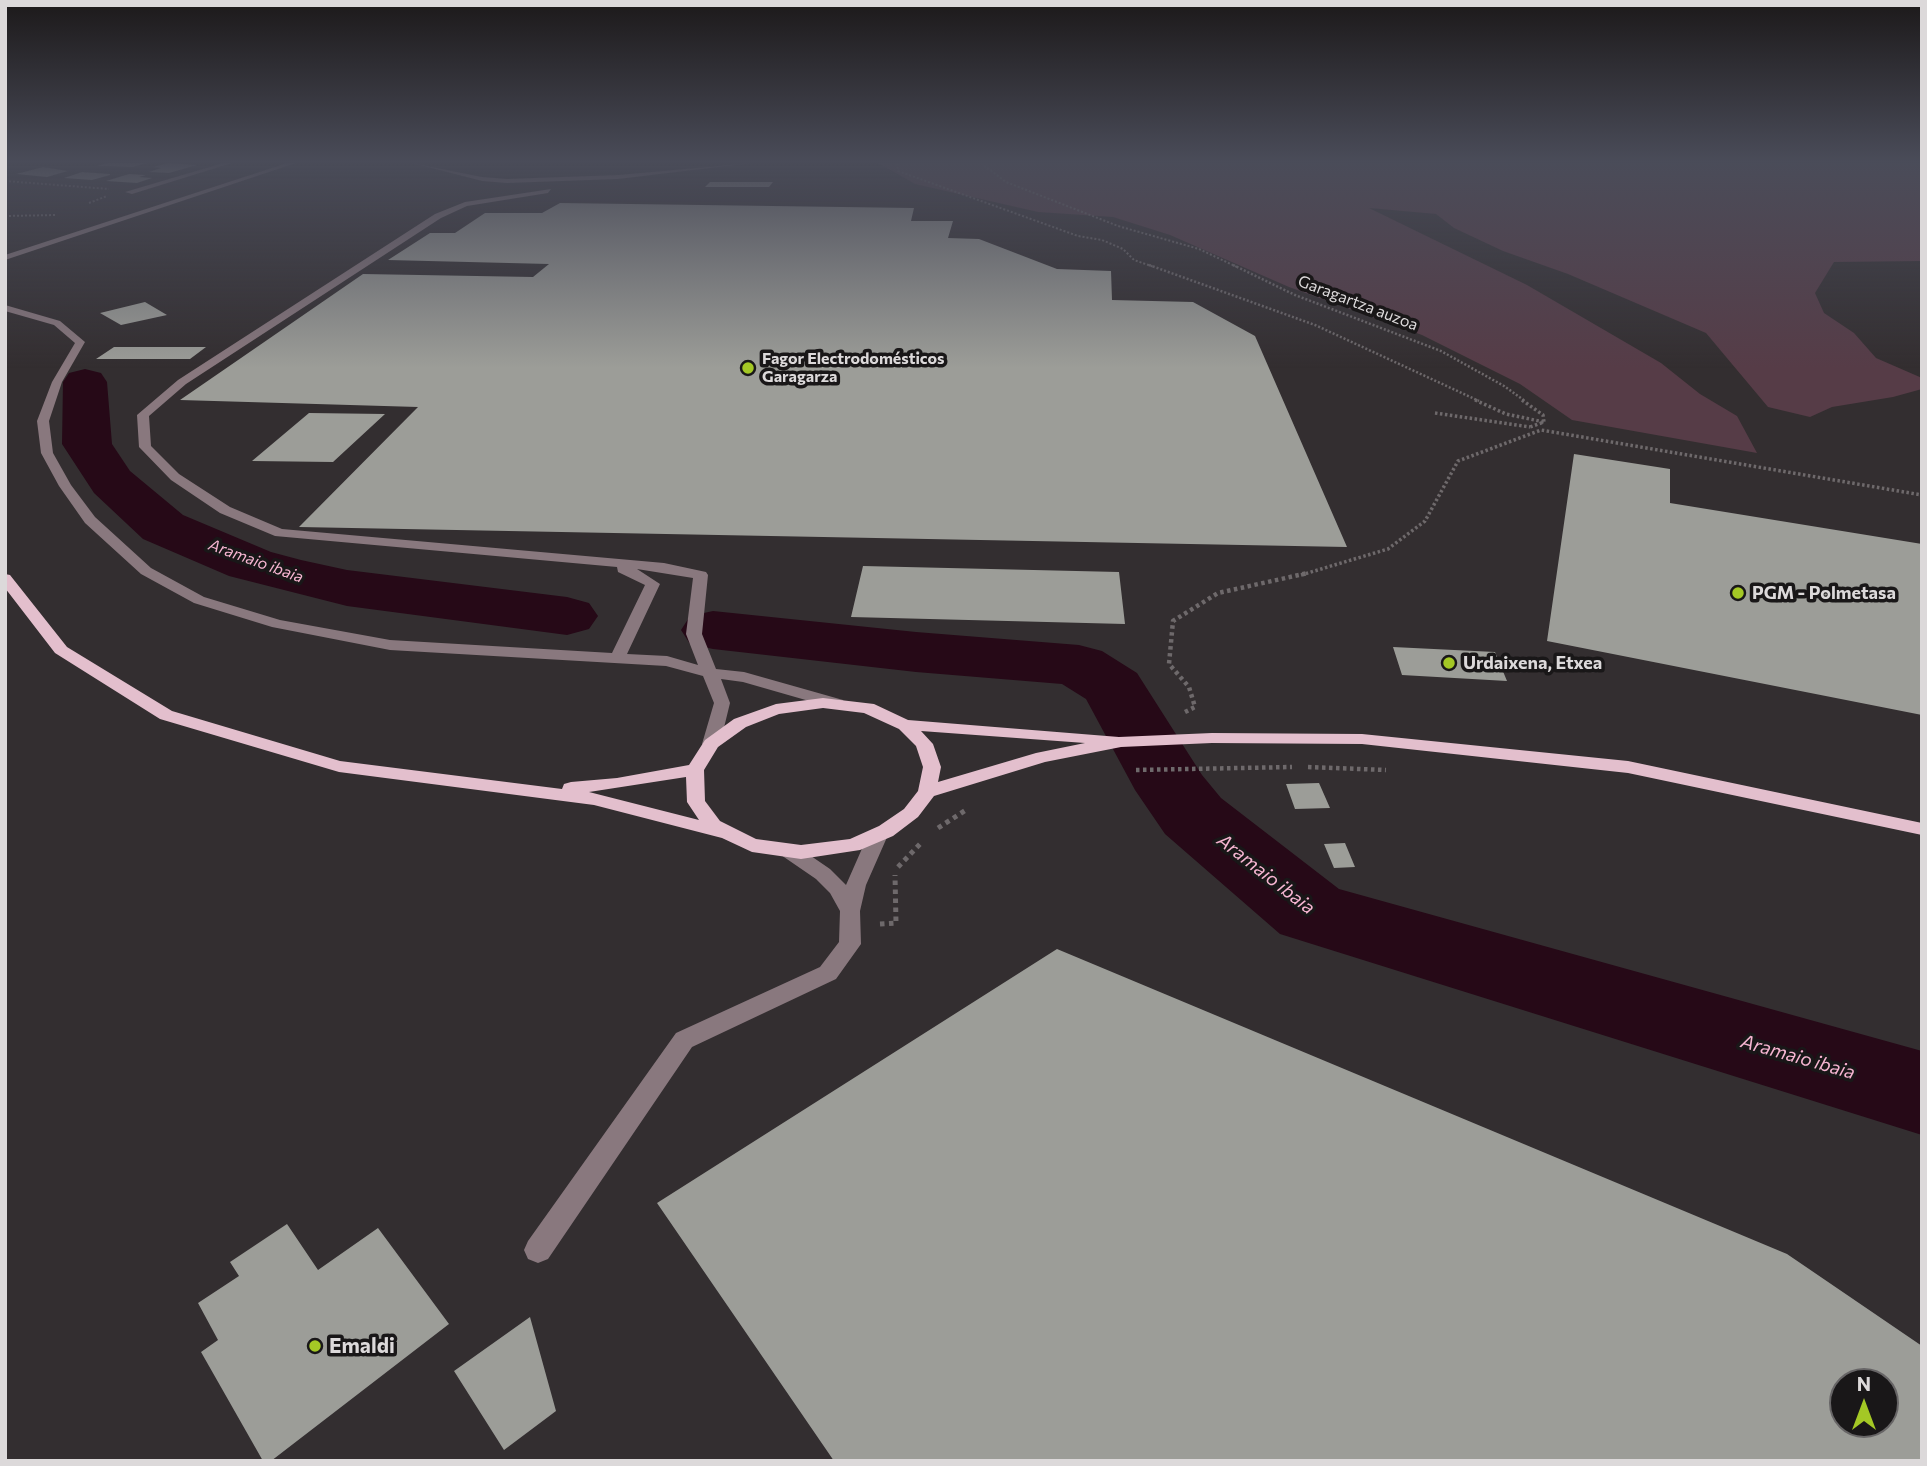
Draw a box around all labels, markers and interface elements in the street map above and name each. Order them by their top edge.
street label: Garagartza auzoa [1295,271,1421,335]
place label: Fagor Electrodomésticos Garagarza [762,349,944,387]
marker: Fagor Electrodomésticos Garagarza [740,360,756,376]
water label: Aramaio ibaia [206,535,306,587]
place label: PGM - Polmetasa [1752,582,1896,604]
marker: PGM - Polmetasa [1730,585,1746,601]
place label: Urdaixena, Etxea [1463,652,1602,674]
marker: Urdaixena, Etxea [1441,655,1457,671]
water label: Aramaio ibaia [1213,829,1319,919]
water label: Aramaio ibaia [1738,1030,1858,1084]
place label: Emaldi [329,1333,395,1359]
marker: Emaldi [307,1338,323,1354]
north arrow [1829,1368,1899,1438]
text: N [1857,1372,1871,1395]

